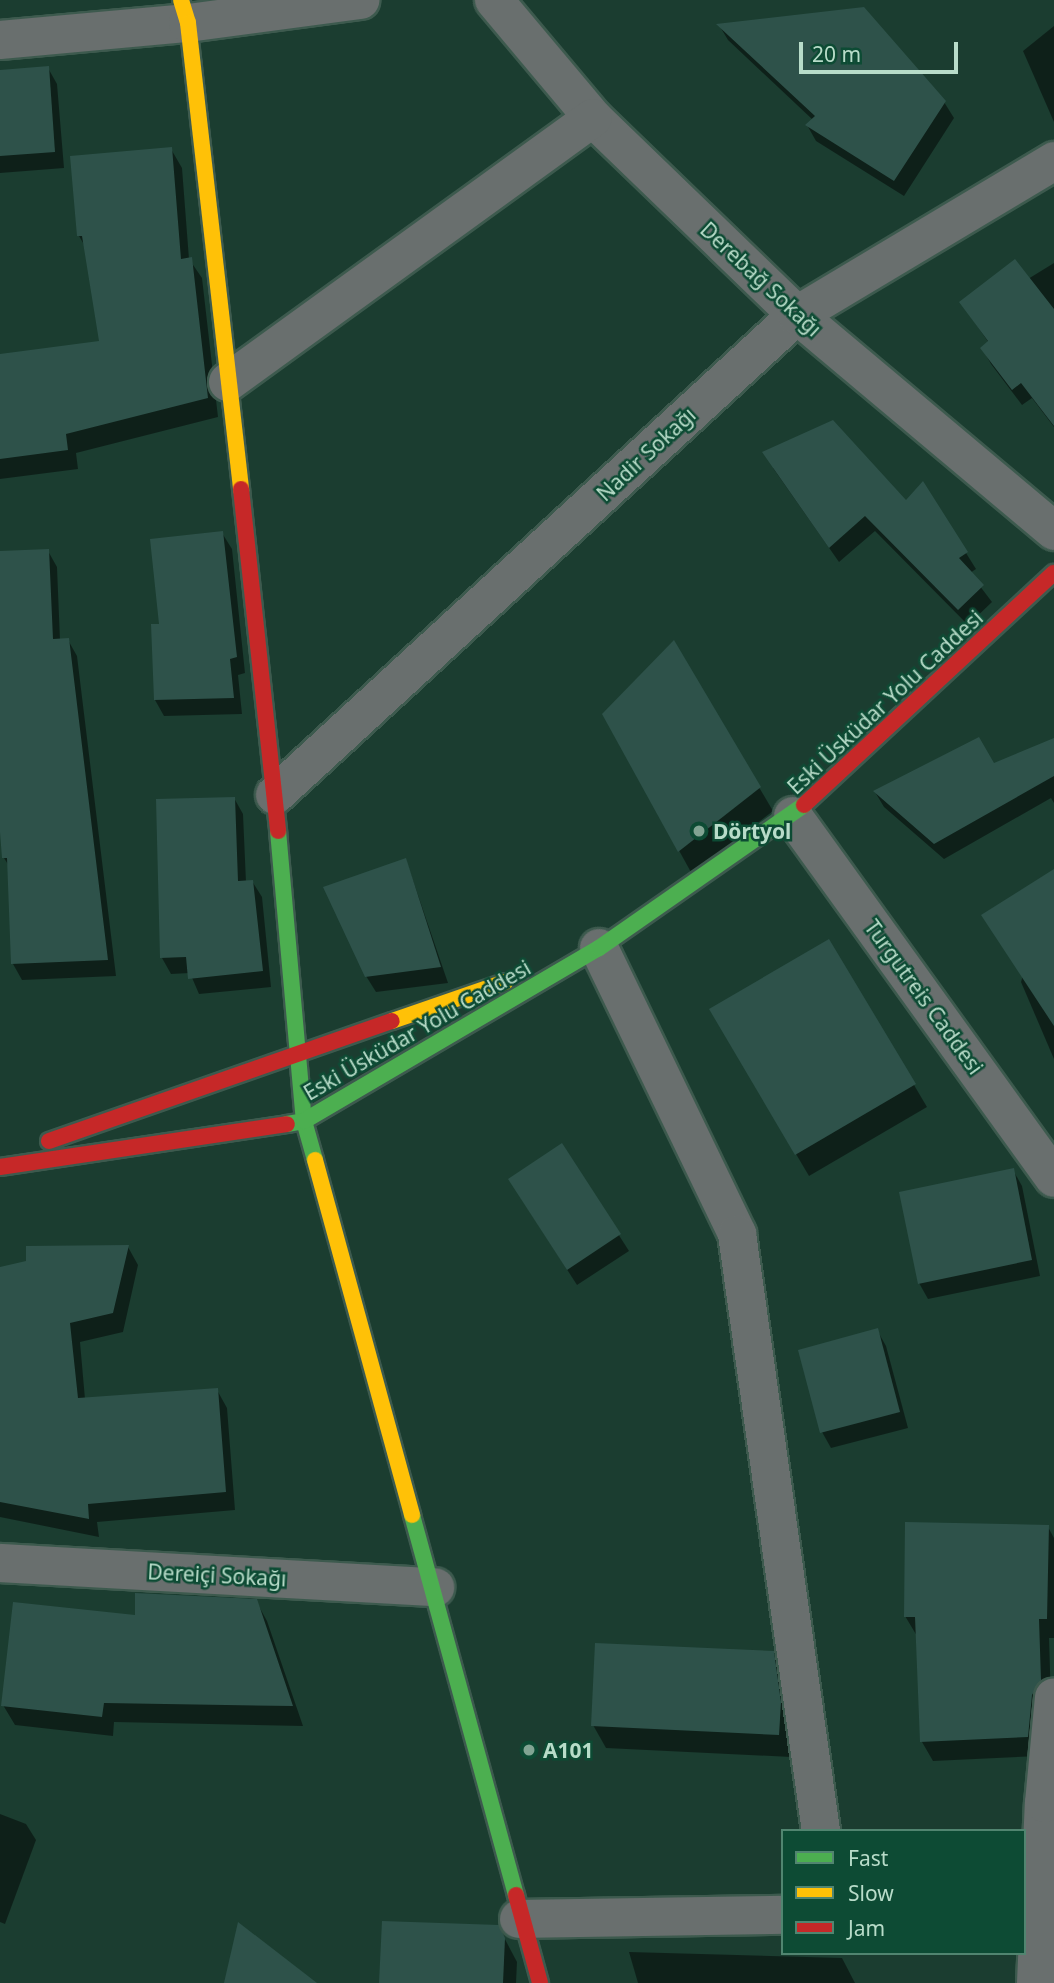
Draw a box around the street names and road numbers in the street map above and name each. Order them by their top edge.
street label: Derebağ Sokağı [695,217,827,341]
street label: Nadir Sokağı [591,402,701,506]
street label: Eski Üsküdar Yolu Caddesi [782,605,988,799]
street label: Turgutreis Caddesi [860,915,988,1079]
street label: Eski Üsküdar Yolu Caddesi [299,955,535,1105]
street label: Dereiçi Sokağı [147,1559,287,1591]

